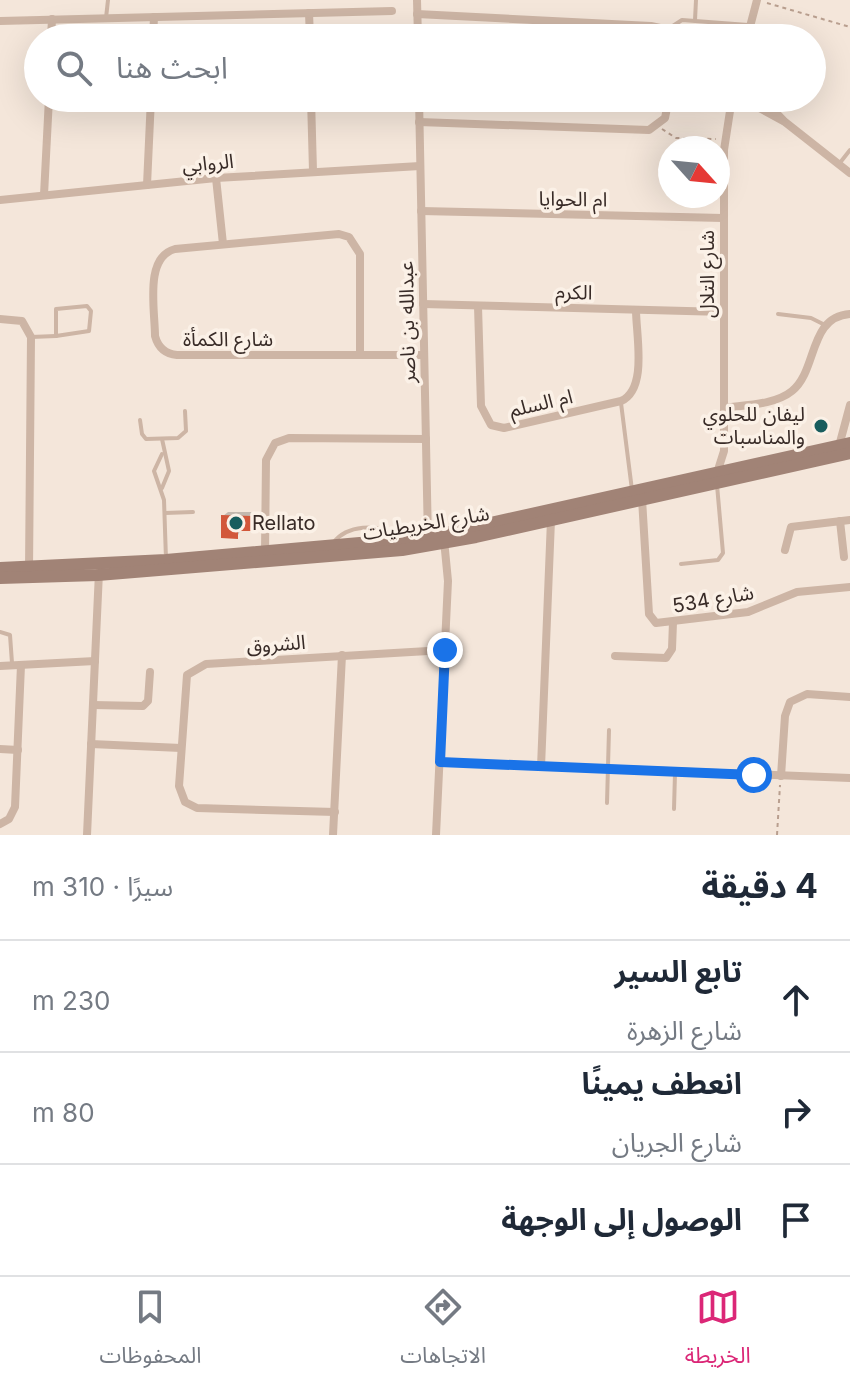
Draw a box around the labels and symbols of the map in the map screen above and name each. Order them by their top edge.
north arrow [658,136,730,208]
street label: الروابي [181,149,235,181]
street label: ام الحوايا [538,186,608,215]
street label: شارع التلال [695,230,722,318]
street label: عبدالله بن ناصر [394,261,420,384]
street label: الكرم [555,279,593,308]
street label: شارع الكمأة [183,327,273,354]
street label: ام السلم [507,384,576,425]
place label: ليفان للحلوي والمناسبات [703,402,805,449]
marker: ليفان للحلوي والمناسبات [812,417,830,435]
street label: شارع الخريطيات [361,501,492,548]
place label: Rellato [252,511,316,535]
marker: Rellato [227,514,245,532]
street label: شارع 534 [671,580,756,621]
street label: الشروق [246,630,306,658]
route end [427,632,463,668]
route start [736,757,772,793]

